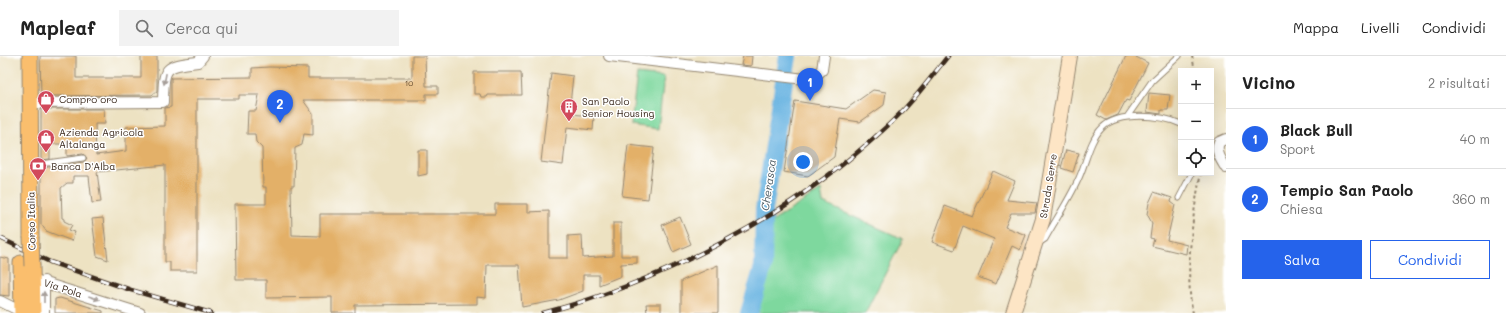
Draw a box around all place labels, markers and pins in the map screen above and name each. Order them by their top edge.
pin: 1 [797,68,823,101]
shop icon: Compro oro [36,89,56,114]
pin: 2 [267,90,293,123]
place label: Compro oro [59,92,117,106]
place label: San Paolo Senior Housing [582,94,655,120]
building icon: San Paolo Senior Housing [559,97,579,122]
place label: Azienda Agricola Altalanga [59,125,143,151]
shop icon: Azienda Agricola Altalanga [36,128,56,153]
bank icon: Banca D'Alba [28,156,48,181]
place label: Banca D'Alba [51,159,115,173]

